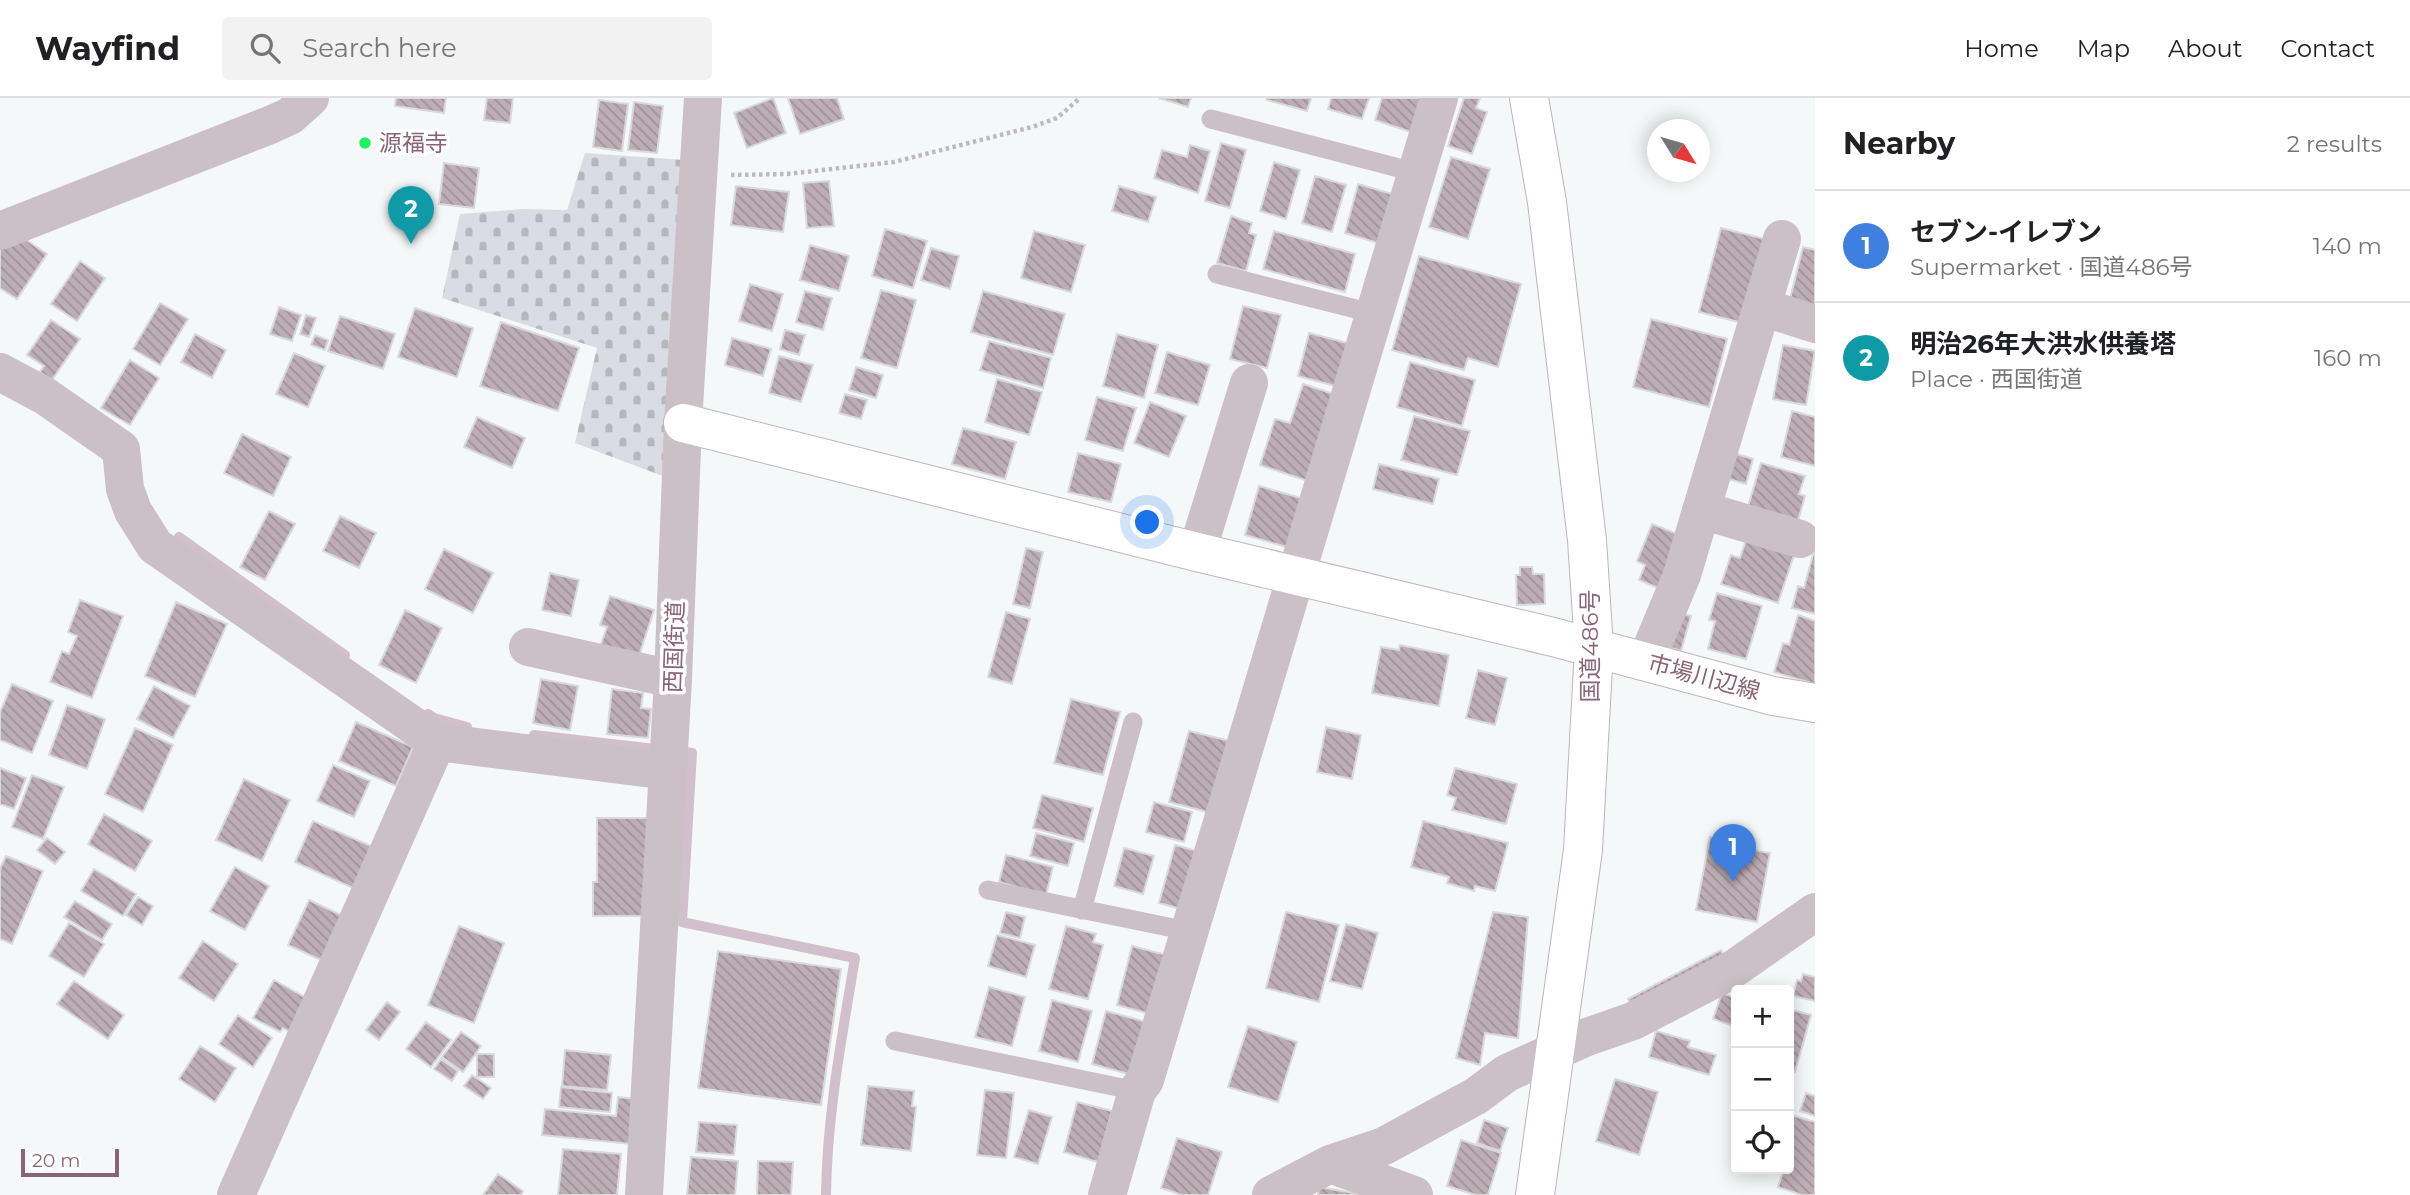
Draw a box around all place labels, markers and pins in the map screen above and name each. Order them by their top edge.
place label: 源福寺 [379,129,448,157]
marker: 源福寺 [357,135,373,151]
pin: 2 [388,186,434,244]
pin: 1 [1710,824,1756,882]

